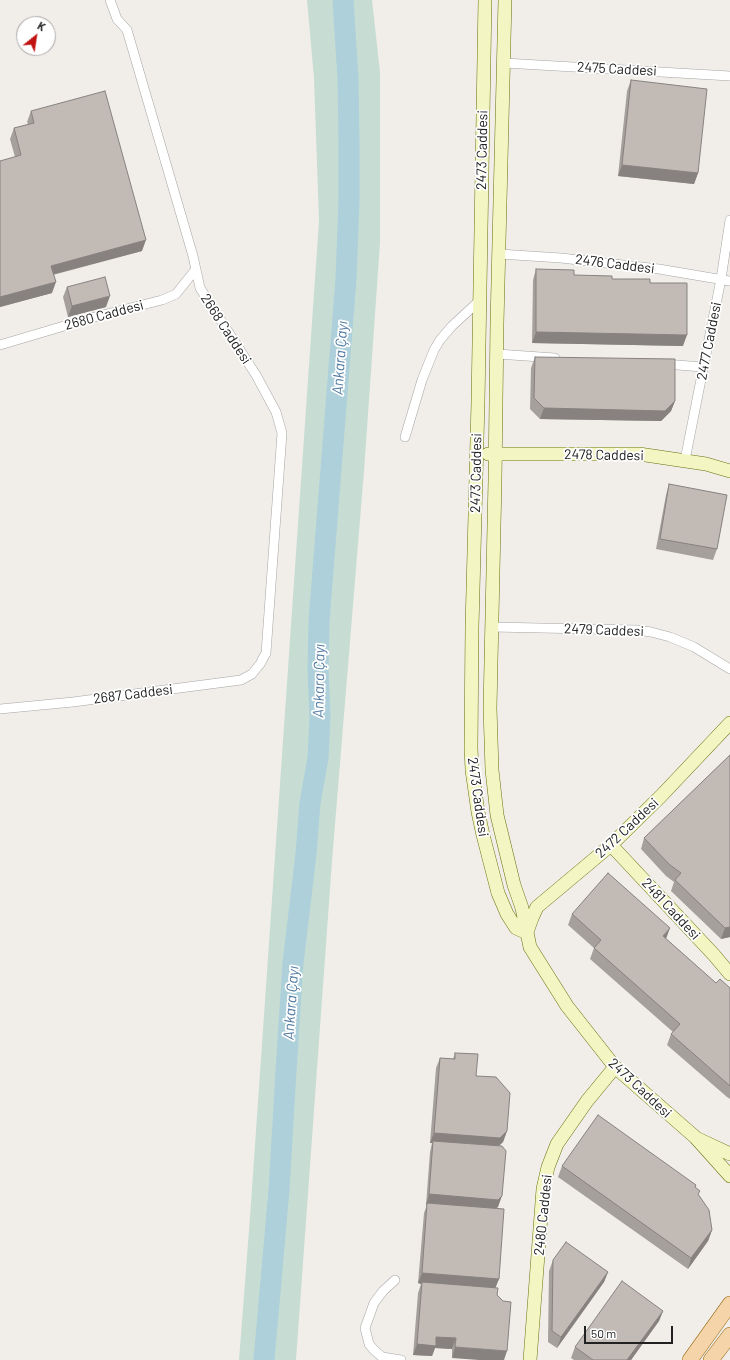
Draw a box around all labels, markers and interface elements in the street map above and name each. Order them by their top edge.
north arrow [16,16,56,56]
text: K [36,19,48,33]
street label: 2475 Caddesi [577,59,657,79]
street label: 2473 Caddesi [473,110,491,190]
street label: 2476 Caddesi [574,251,656,277]
street label: 2668 Caddesi [197,291,255,367]
street label: 2680 Caddesi [63,296,145,334]
street label: 2477 Caddesi [693,300,725,382]
water label: Ankara Çayı [328,320,352,396]
street label: 2473 Caddesi [467,433,485,513]
street label: 2478 Caddesi [564,446,644,464]
street label: 2479 Caddesi [564,620,644,640]
water label: Ankara Çayı [309,644,329,718]
street label: 2687 Caddesi [92,681,174,707]
street label: 2473 Caddesi [464,756,492,838]
street label: 2472 Caddesi [592,795,662,861]
street label: 2481 Caddesi [638,875,704,943]
water label: Ankara Çayı [279,965,303,1041]
street label: 2473 Caddesi [605,1055,675,1121]
street label: 2480 Caddesi [530,1173,556,1257]
scale bar [586,1318,675,1344]
text: 50 m [591,1326,616,1340]

